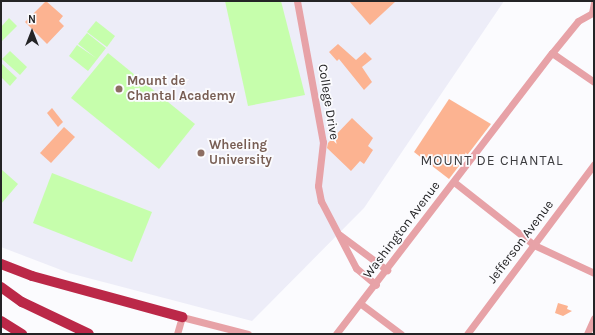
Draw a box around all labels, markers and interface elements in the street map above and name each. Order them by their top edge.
north arrow [12,12,52,52]
text: N [28,13,36,26]
street label: College Drive [314,63,342,141]
place label: Mount de Chantal Academy [127,74,235,105]
marker: Mount de Chantal Academy [114,84,124,94]
place label: Wheeling University [209,138,272,169]
marker: Wheeling University [196,148,206,158]
district label: MOUNT DE CHANTAL [421,153,563,169]
street label: Washington Avenue [360,178,444,282]
street label: Jefferson Avenue [485,197,557,287]

